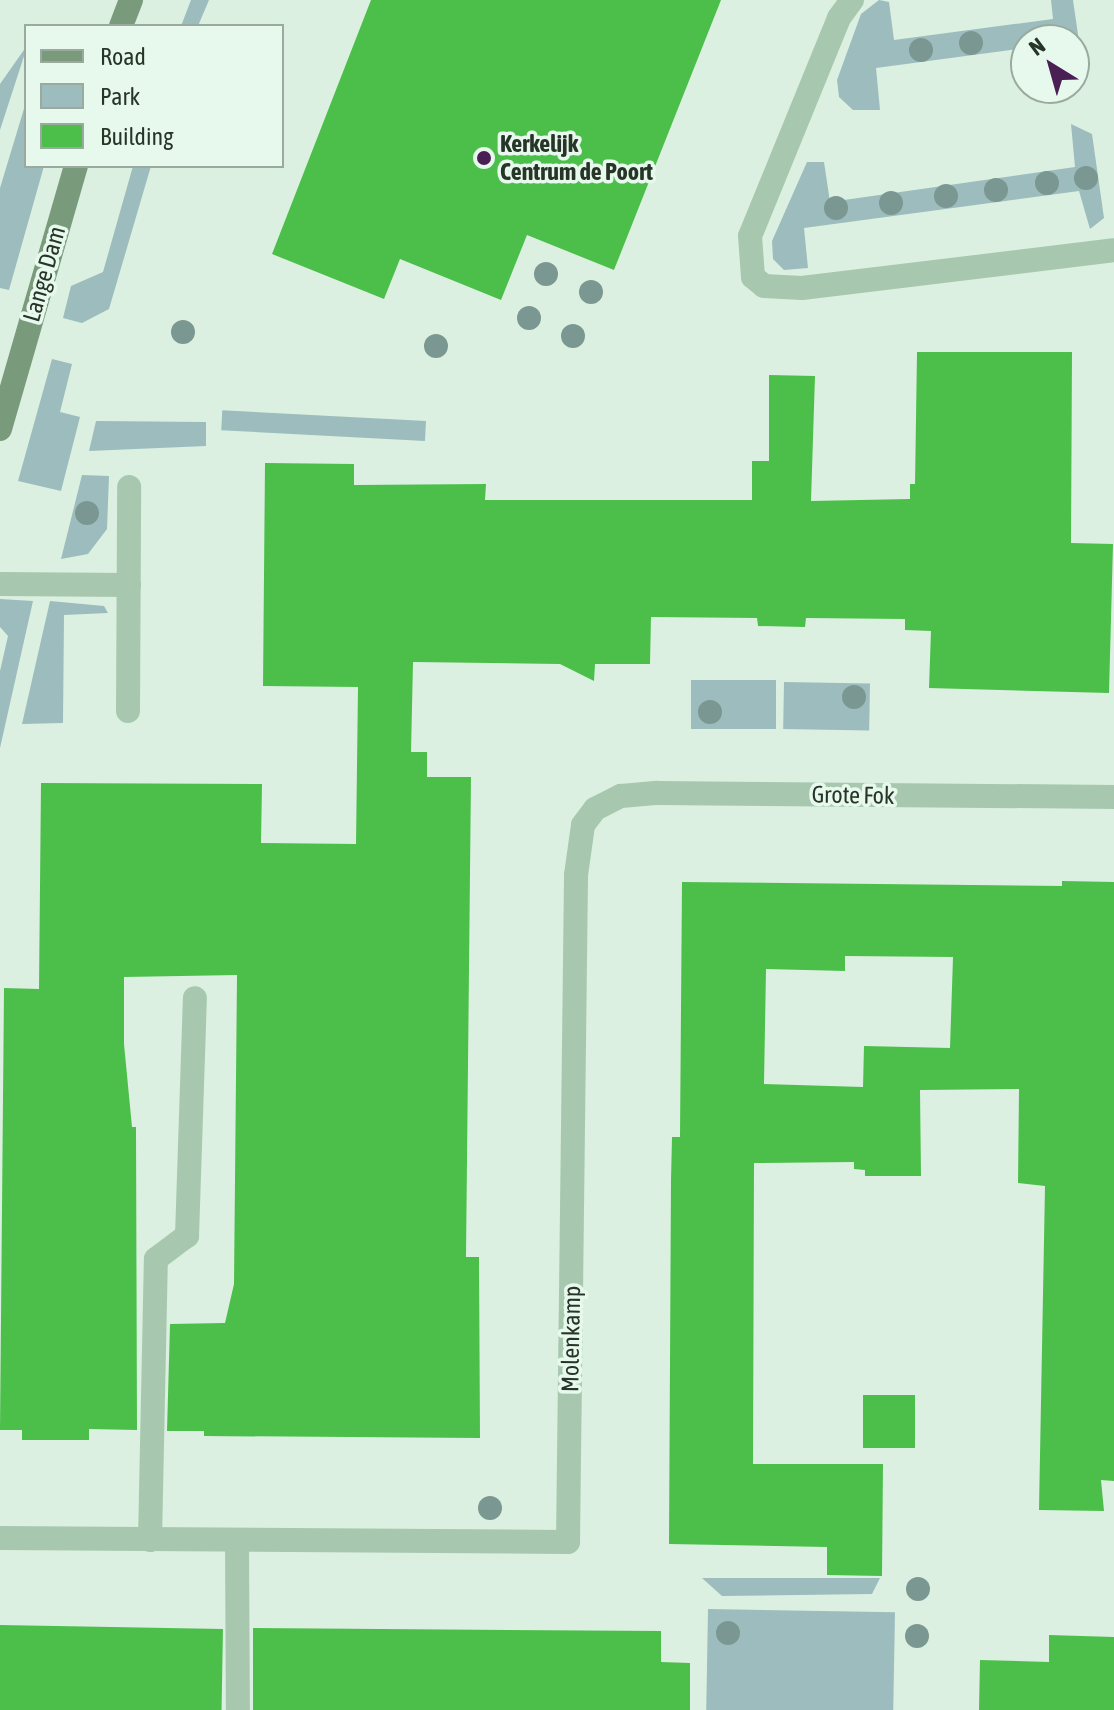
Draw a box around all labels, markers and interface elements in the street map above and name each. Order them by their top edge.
legend [24,24,284,168]
north arrow [1010,24,1090,104]
text: N [1024,32,1050,61]
text: Road [100,43,146,70]
text: Park [100,83,140,110]
text: Building [100,123,173,150]
place label: Kerkelijk Centrum de Poort [500,130,653,186]
marker: Kerkelijk Centrum de Poort [475,149,493,167]
street label: Lange Dam [17,223,71,325]
street label: Grote Fok [811,780,895,810]
street label: Molenkamp [556,1286,586,1392]

